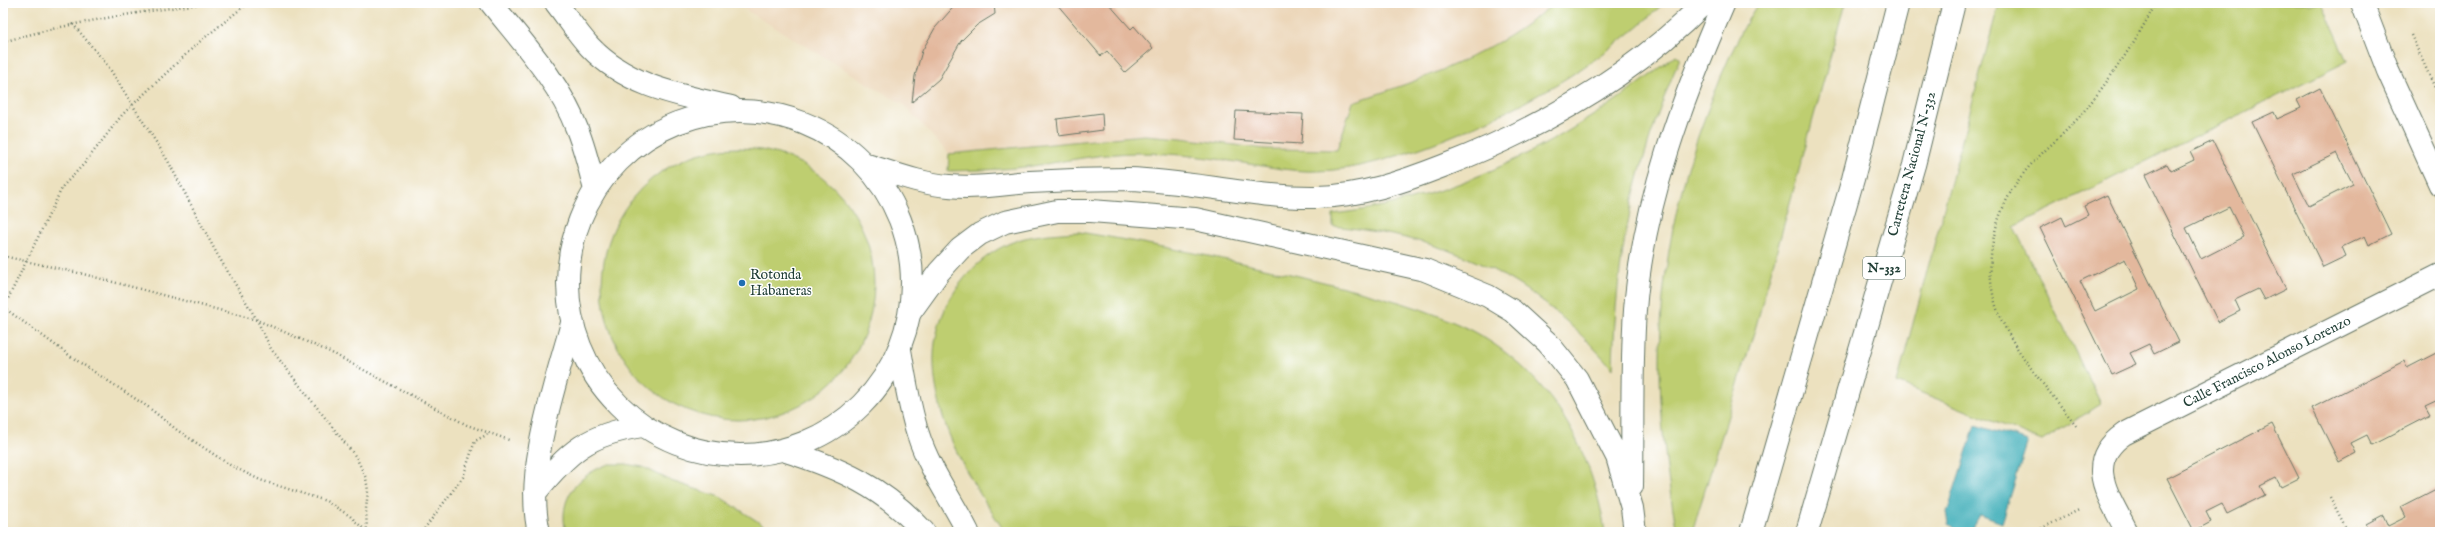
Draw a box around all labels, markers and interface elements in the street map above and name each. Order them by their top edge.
street label: Carretera Nacional N-332 [1884,89,1940,238]
road number: N-332 [1863,257,1905,279]
place label: Rotonda Habaneras [750,266,812,300]
marker: Rotonda Habaneras [737,278,747,288]
street label: Calle Francisco Alonso Lorenzo [2180,312,2354,412]

